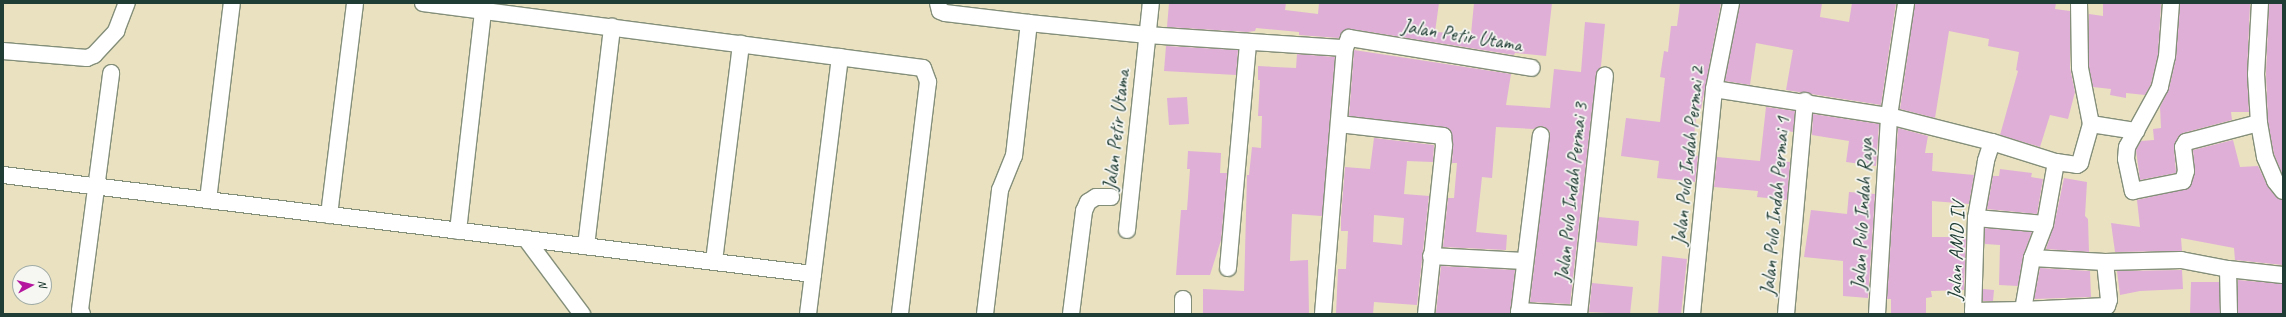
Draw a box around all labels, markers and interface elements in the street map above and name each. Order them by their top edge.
street label: Jalan Petir Utama [1399,13,1525,57]
street label: Jalan Pulo Indah Permai 2 [1667,66,1709,246]
street label: Jalan Petir Utama [1098,67,1134,193]
street label: Jalan Pulo Indah Permai 3 [1550,102,1592,282]
street label: Jalan Pulo Indah Permai 1 [1755,116,1795,296]
street label: Jalan Pulo Indah Raya [1846,137,1878,291]
street label: Jalan AMD IV [1942,201,1970,301]
north arrow [12,265,52,305]
text: N [36,279,50,288]

